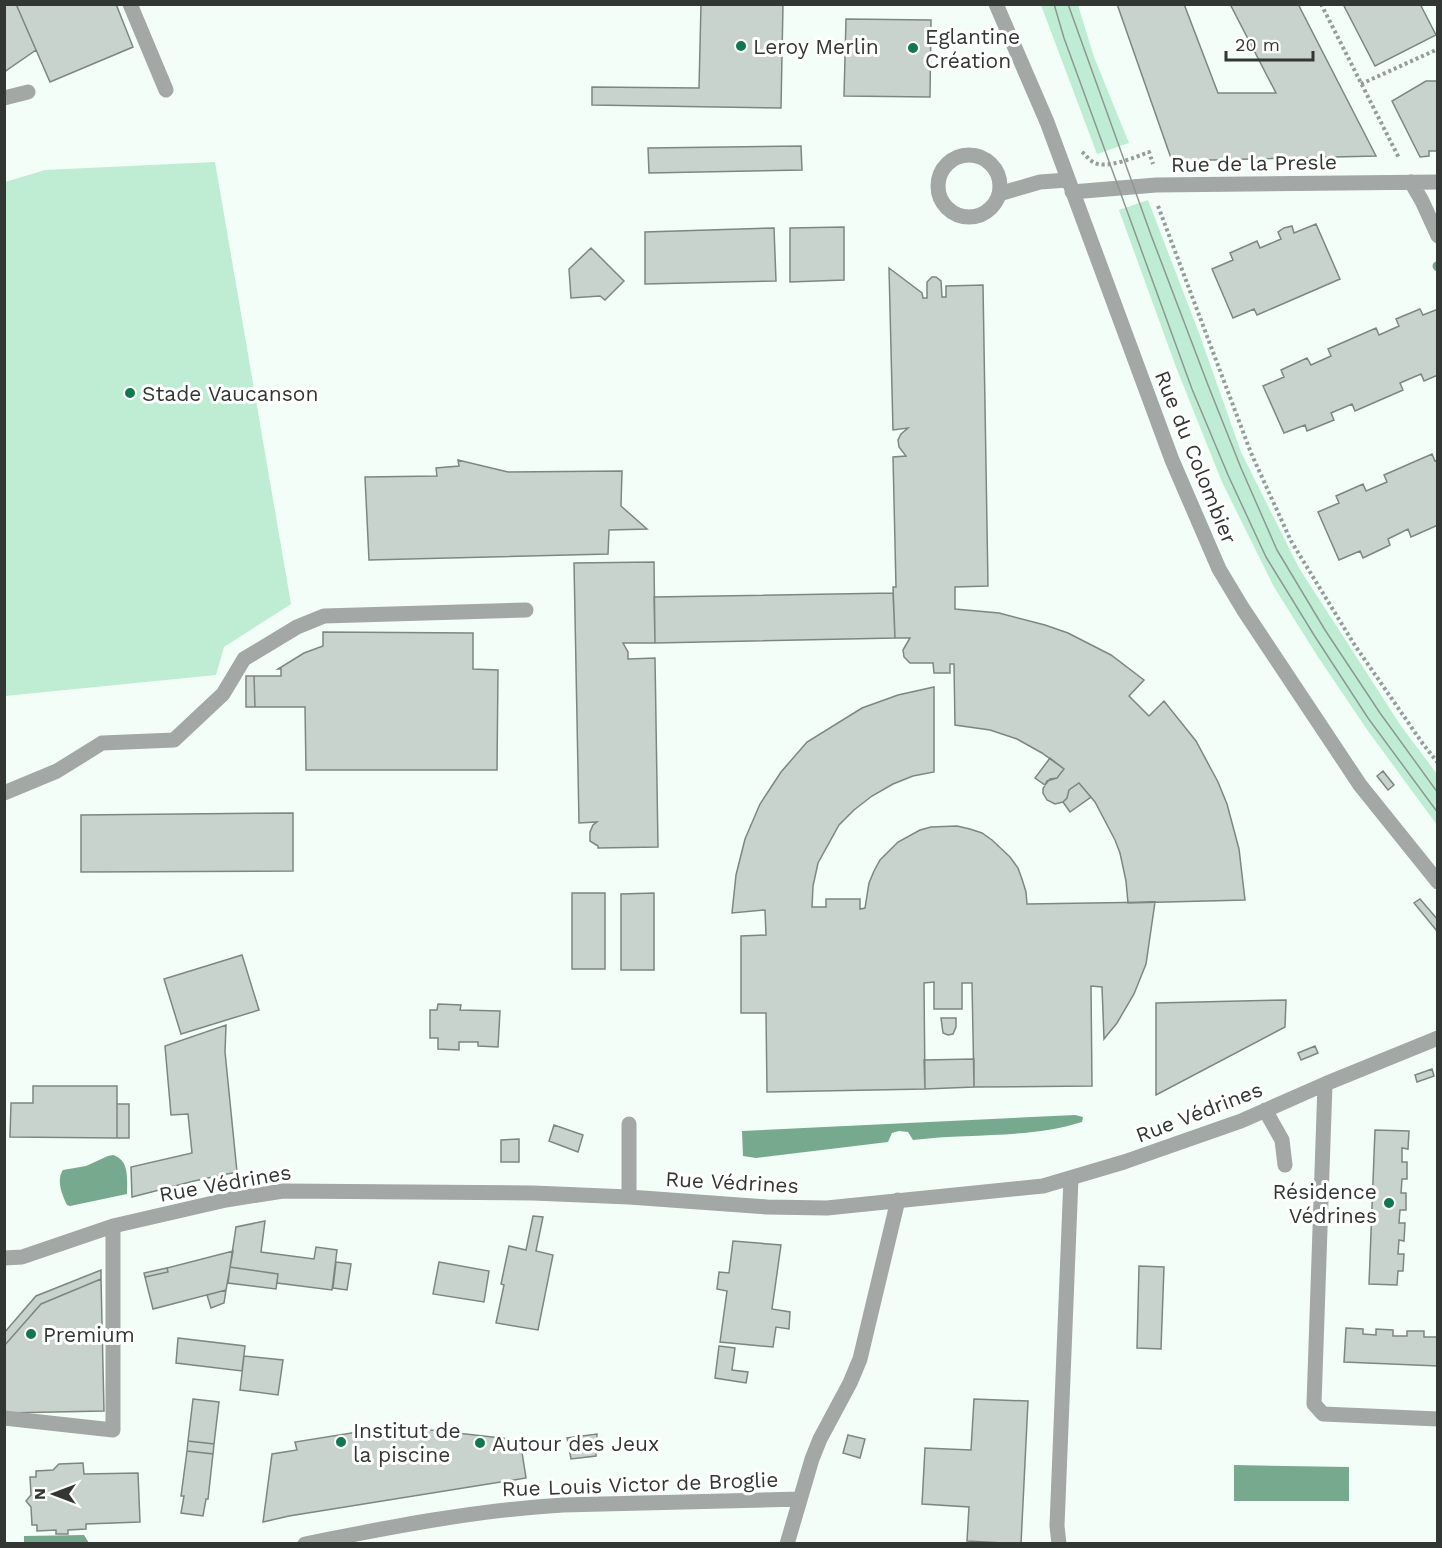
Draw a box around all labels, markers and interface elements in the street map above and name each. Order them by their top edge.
place label: Eglantine Création [925,24,1020,73]
scale bar [1226,24,1313,62]
place label: Leroy Merlin [753,34,879,59]
text: 20 m [1235,34,1280,55]
marker: Leroy Merlin [734,39,748,53]
marker: Eglantine Création [906,41,920,55]
street label: Rue de la Presle [1171,149,1337,177]
street label: Rue du Colombier [1150,367,1242,548]
place label: Stade Vaucanson [142,381,318,406]
marker: Stade Vaucanson [123,386,137,400]
street label: Rue Védrines [1132,1076,1266,1148]
street label: Rue Védrines [157,1159,293,1207]
street label: Rue Védrines [665,1166,799,1198]
place label: Résidence Védrines [1272,1179,1377,1228]
marker: Résidence Védrines [1382,1196,1396,1210]
place label: Premium [43,1322,135,1347]
marker: Premium [24,1327,38,1341]
place label: Institut de la piscine [353,1418,461,1467]
place label: Autour des Jeux [492,1431,659,1456]
marker: Institut de la piscine [334,1435,348,1449]
marker: Autour des Jeux [473,1436,487,1450]
north arrow [24,1464,84,1524]
street label: Rue Louis Victor de Broglie [501,1467,779,1501]
text: N [30,1488,49,1500]

